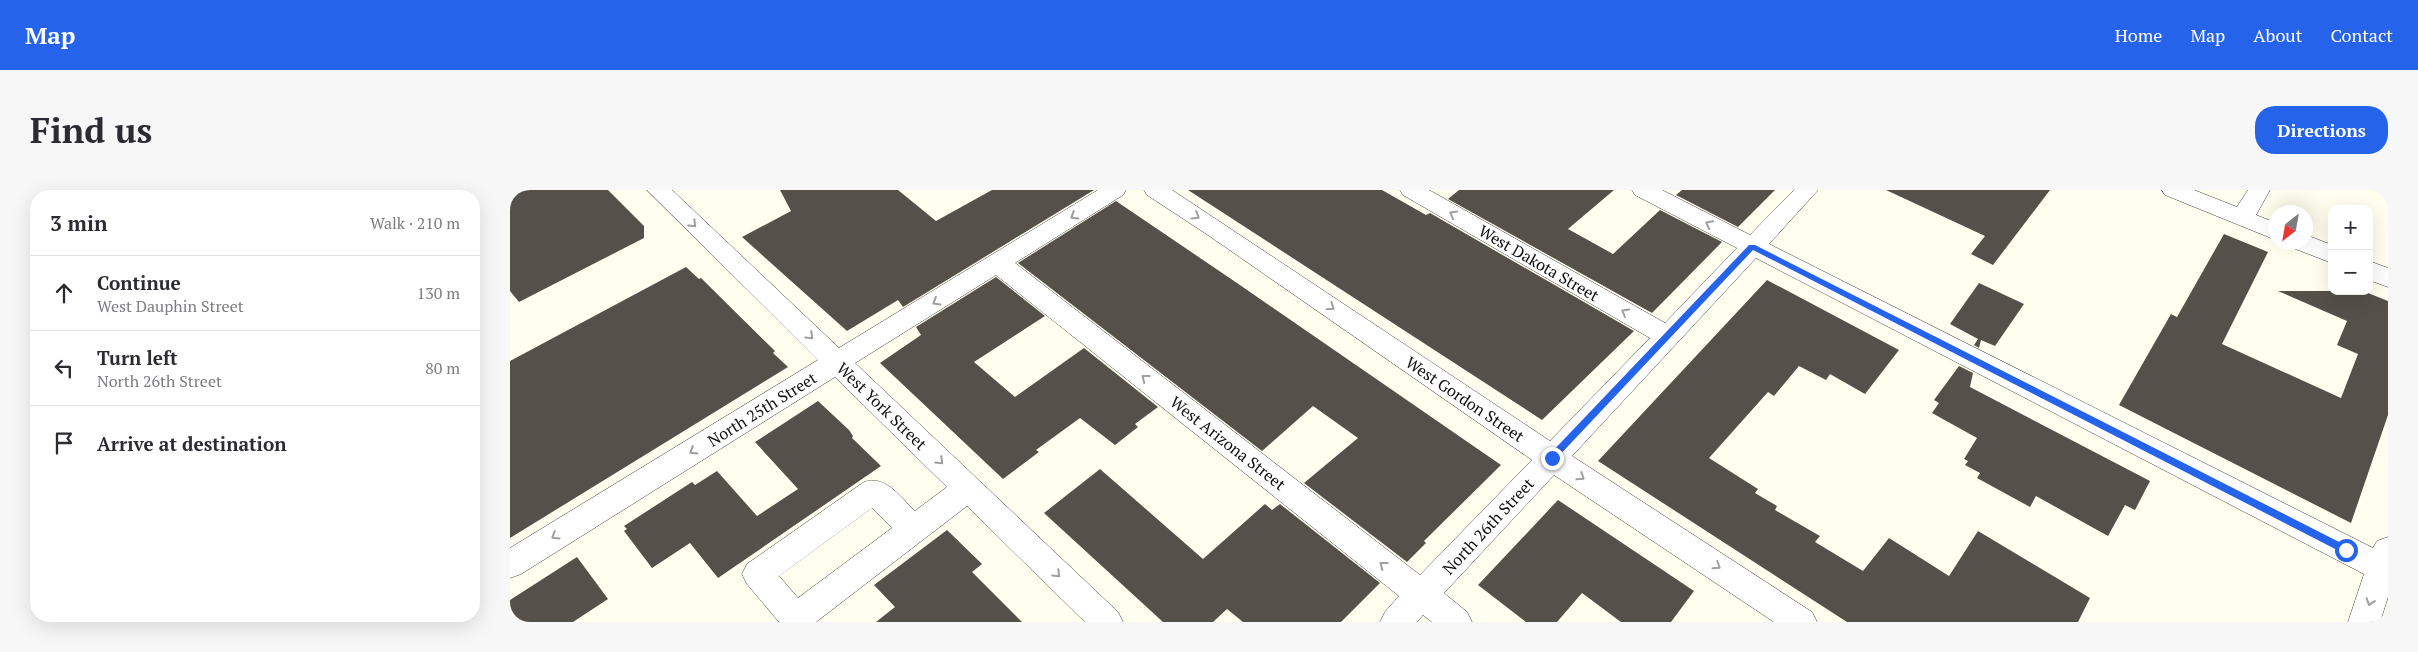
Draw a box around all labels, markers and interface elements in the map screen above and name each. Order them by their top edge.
text: Map [25,19,75,51]
text: Home [2115,23,2162,47]
text: Map [2190,23,2225,47]
text: About [2253,23,2302,47]
text: Contact [2330,23,2393,47]
button: Directions [2255,106,2388,154]
text: Find us [30,107,152,153]
north arrow [2268,205,2313,250]
map controls [2328,205,2373,295]
button: + [2328,205,2373,250]
text: 3 min [50,209,107,237]
one-way arrow [1071,210,1080,219]
one-way arrow [1190,210,1200,219]
one-way arrow [1450,210,1459,220]
text: Walk · 210 m [370,212,460,234]
one-way arrow [687,218,696,227]
street label: West Dakota Street [1475,220,1603,306]
one-way arrow [1705,220,1714,230]
button: − [2328,250,2373,295]
text: Continue [97,270,181,295]
icon: ahead [50,279,78,307]
text: 130 m [417,282,460,304]
text: West Dauphin Street [97,295,244,317]
one-way arrow [933,295,942,305]
one-way arrow [1325,301,1335,310]
one-way arrow [1621,308,1630,318]
one-way arrow [804,330,813,339]
text: Turn left [97,345,178,370]
street label: West Gordon Street [1401,351,1529,447]
icon: left [50,354,78,382]
text: 80 m [425,357,460,379]
street label: West York Street [832,357,932,455]
street label: North 25th Street [703,367,821,451]
text: North 26th Street [97,370,222,392]
one-way arrow [1142,375,1151,384]
street label: West Arizona Street [1166,391,1290,495]
icon: arrive [50,429,78,457]
text: Arrive at destination [97,431,286,456]
one-way arrow [690,445,699,454]
route end [1541,447,1564,470]
one-way arrow [934,455,943,464]
one-way arrow [1575,471,1585,480]
street label: North 26th Street [1437,473,1539,579]
one-way arrow [552,530,561,540]
route start [2335,539,2358,562]
one-way arrow [1711,560,1721,569]
one-way arrow [1380,562,1389,571]
one-way arrow [1051,568,1060,577]
one-way arrow [2366,598,2376,606]

